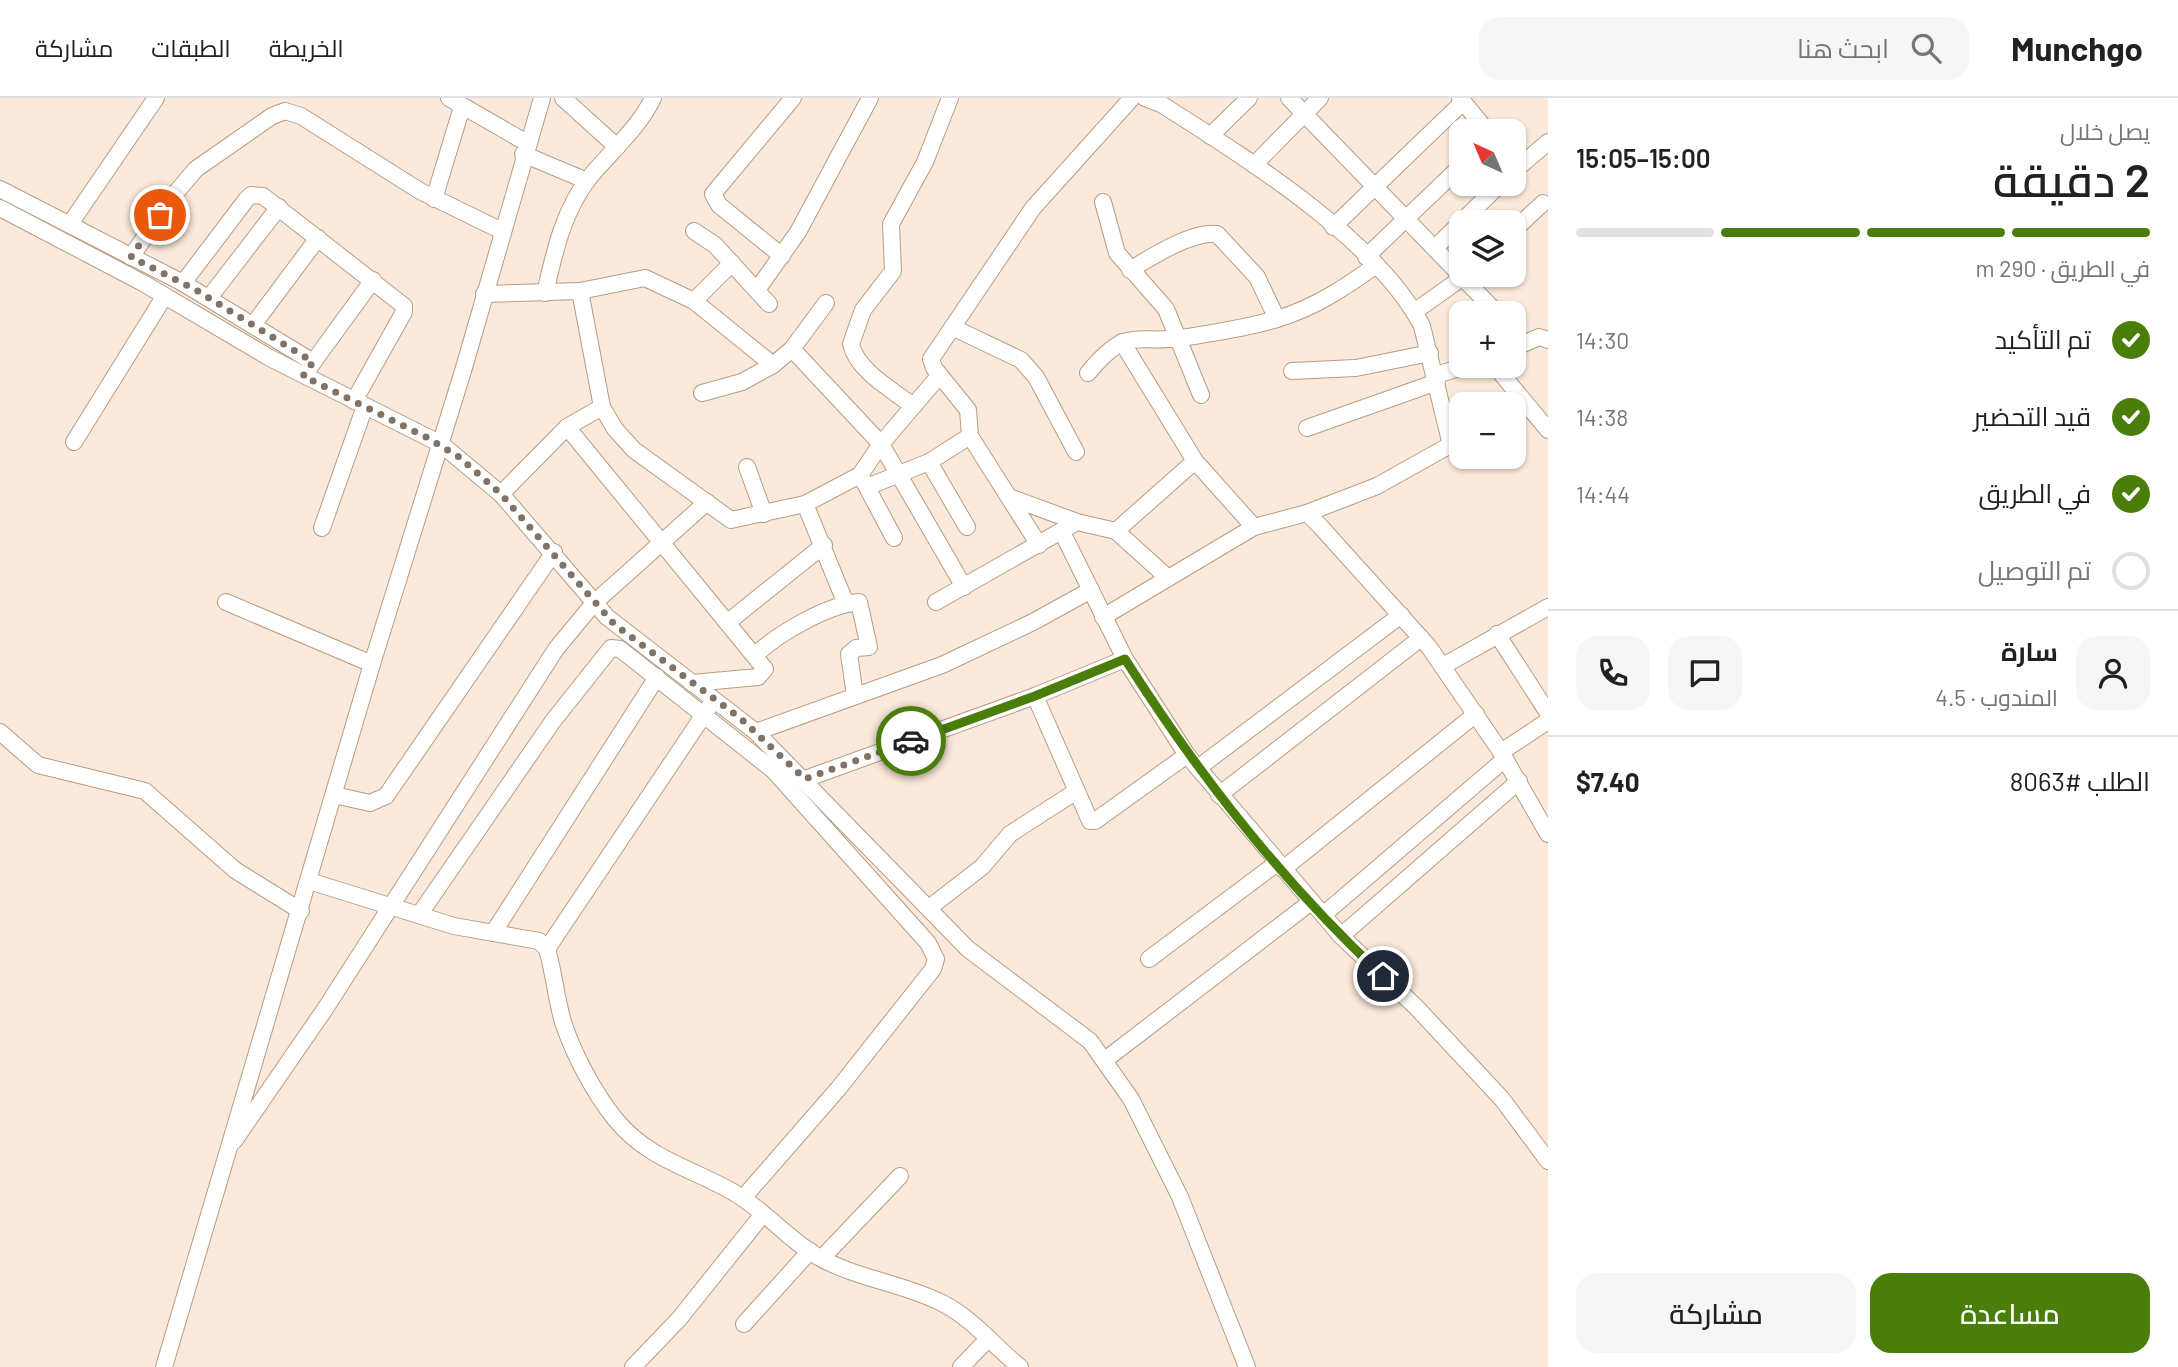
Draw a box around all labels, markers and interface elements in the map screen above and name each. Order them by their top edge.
search box [1479,17,1969,80]
text: Munchgo [2011,28,2143,68]
icon: search [1907,29,1945,67]
text: ابحث هنا [1797,32,1889,63]
text: مشاركة [35,33,113,62]
text: الطبقات [151,33,231,62]
text: الخريطة [269,33,344,62]
text: يصل خلال [2060,117,2150,145]
north arrow [1449,119,1526,196]
map controls [1449,119,1526,469]
text: 15:00–15:05 [1576,142,1711,173]
text: 2 دقيقة [1993,151,2150,206]
pin [130,185,190,245]
icon: bag [141,196,179,234]
button: layers [1449,210,1526,287]
text: في الطريق · 290 m [1975,254,2150,282]
button: + [1449,301,1526,378]
icon: check [2112,321,2150,359]
text: تم التأكيد [1994,323,2091,354]
text: 14:30 [1576,326,1629,354]
button: − [1449,392,1526,469]
icon: check [2112,398,2150,436]
text: قيد التحضير [1973,400,2091,431]
text: 14:38 [1576,403,1628,431]
icon: check [2112,475,2150,513]
text: في الطريق [1978,477,2091,508]
text: 14:44 [1576,480,1630,508]
text: تم التوصيل [1978,554,2091,585]
text: سارة [2001,635,2058,666]
button: phone [1576,636,1650,710]
button: chat [1668,636,1742,710]
button: person [2076,636,2150,710]
text: المندوب · 4.5 [1935,683,2058,711]
courier [876,706,946,776]
icon: car [892,722,930,760]
text: الطلب #8063 [2010,765,2150,796]
text: $7.40 [1576,766,1640,797]
pin [1353,946,1413,1006]
icon: home [1364,957,1402,995]
button: مشاركة [1576,1273,1856,1353]
button: مساعدة [1870,1273,2150,1353]

